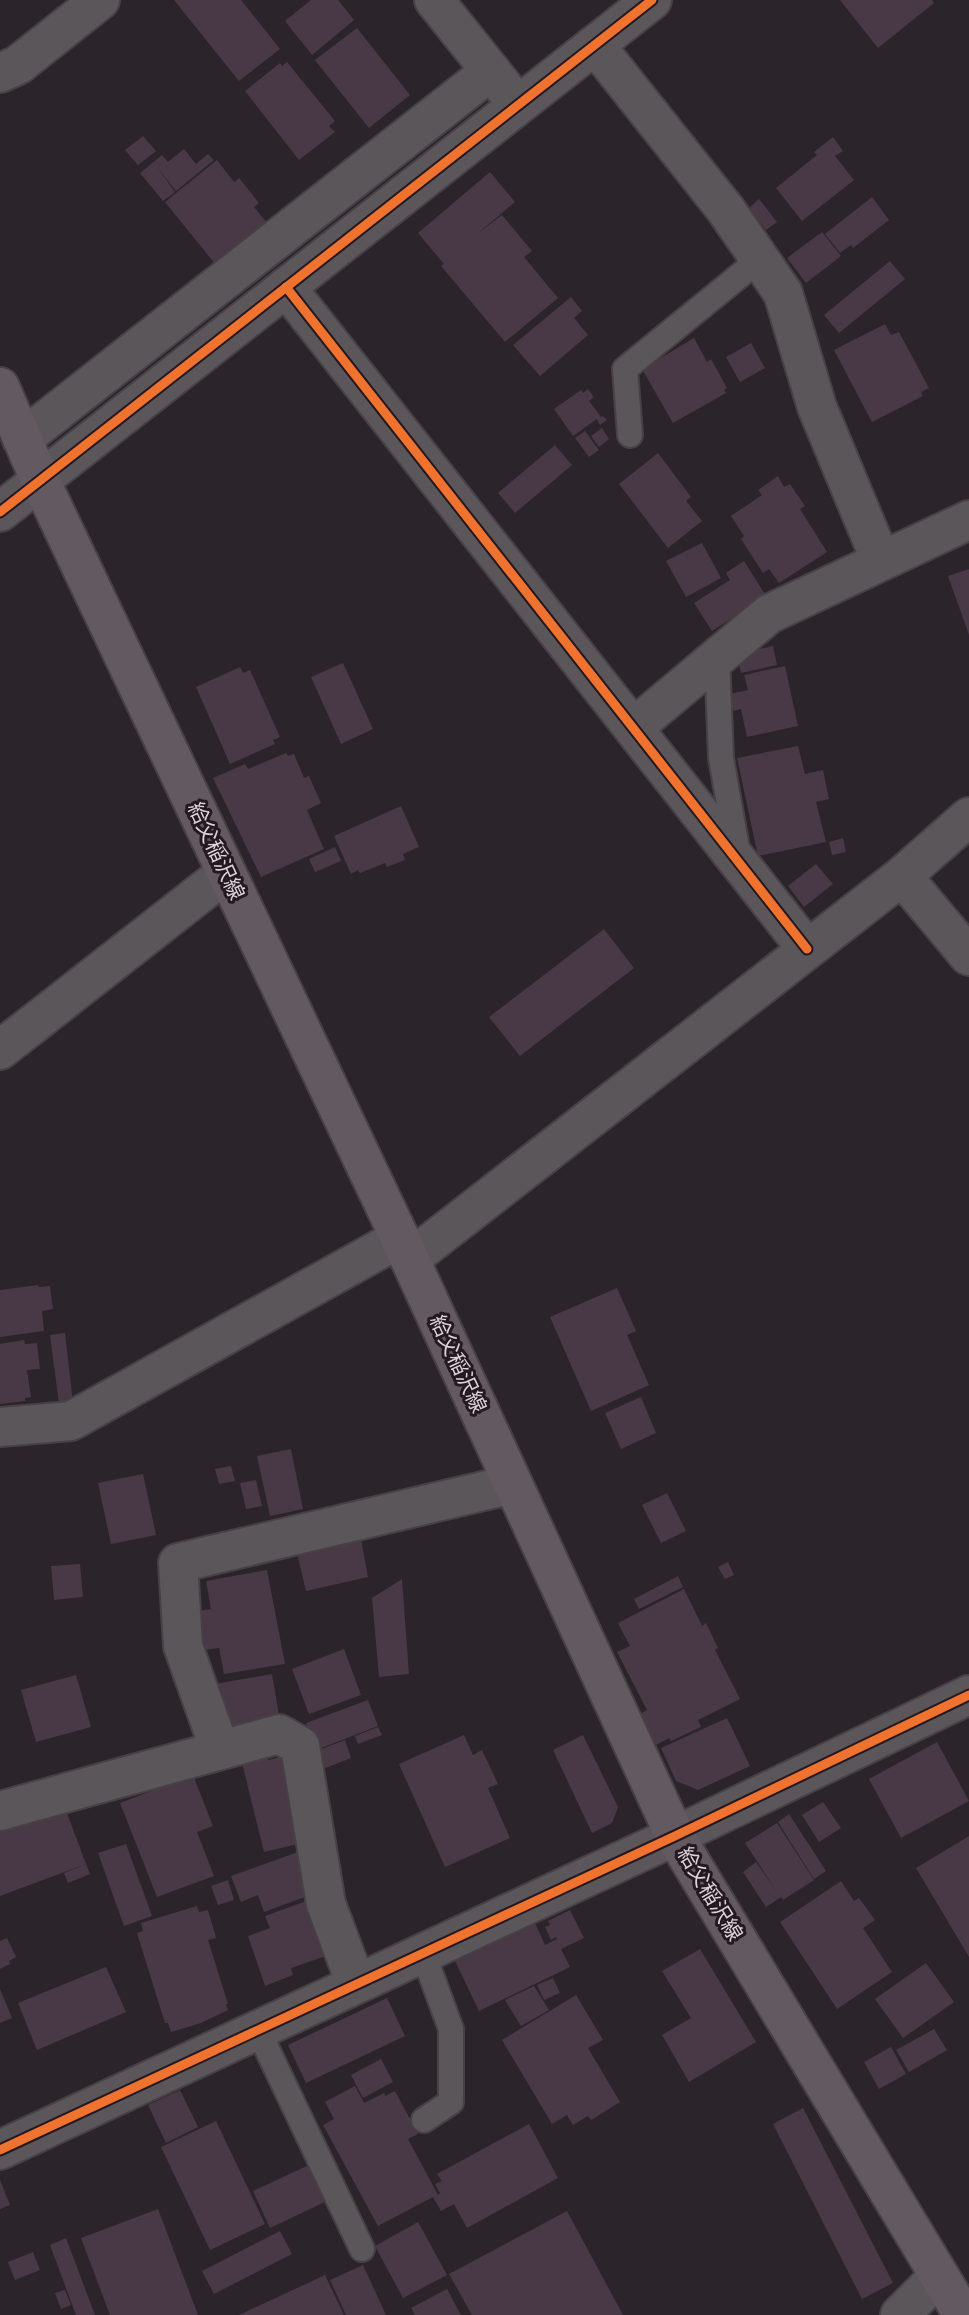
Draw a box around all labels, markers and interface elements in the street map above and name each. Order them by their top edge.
street label: 給父稲沢線 [182,798,251,904]
street label: 給父稲沢線 [424,1311,493,1417]
street label: 給父稲沢線 [672,1842,749,1946]

